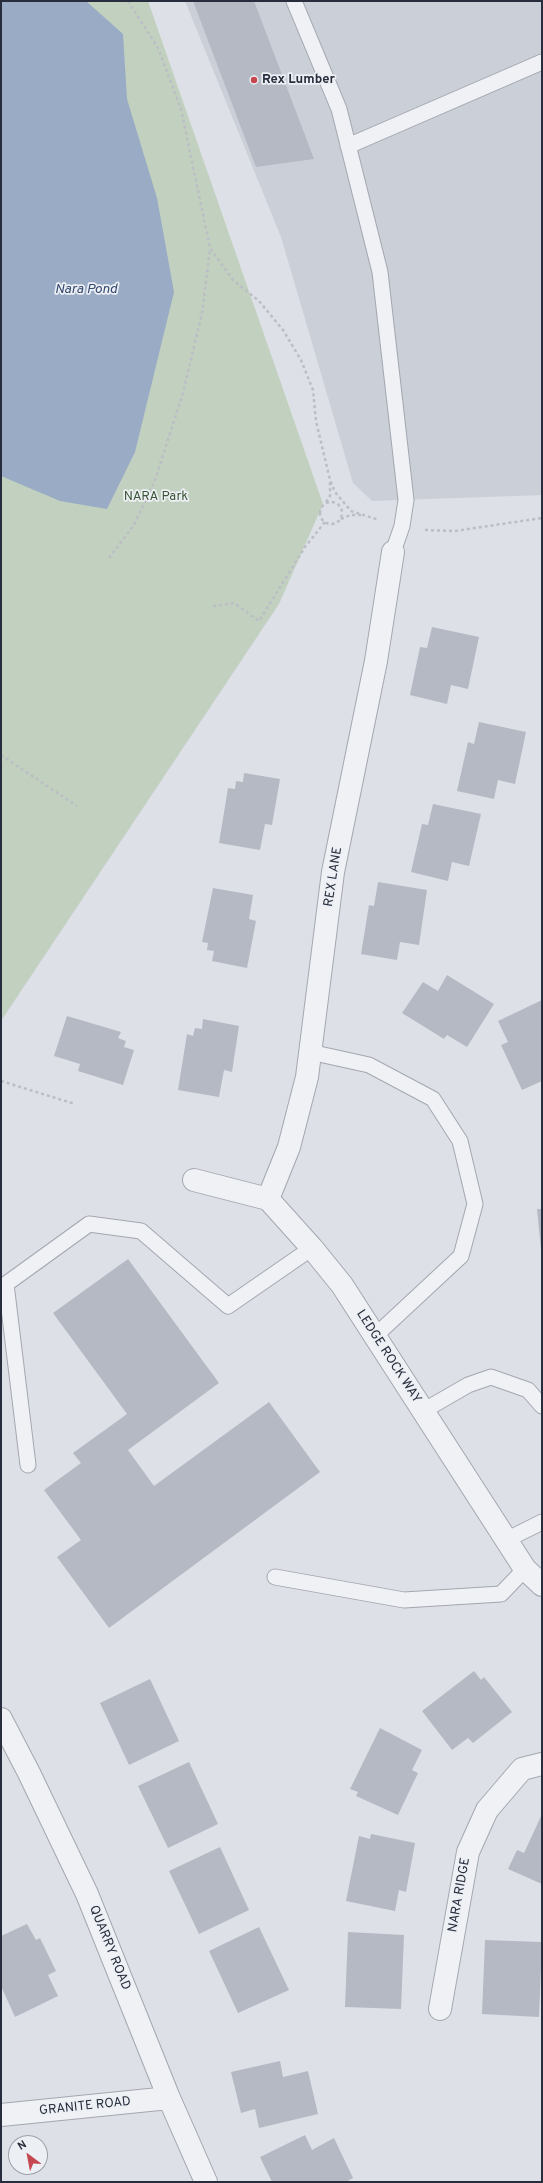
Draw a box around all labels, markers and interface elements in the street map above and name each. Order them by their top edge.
place label: Rex Lumber [262,72,335,88]
marker: Rex Lumber [249,75,259,85]
water label: Nara Pond [55,282,117,298]
park label: NARA Park [124,489,188,505]
street label: REX LANE [322,846,346,908]
street label: LEDGE ROCK WAY [352,1307,424,1407]
street label: NARA RIDGE [446,1856,474,1934]
street label: QUARRY ROAD [85,1903,133,1993]
street label: GRANITE ROAD [38,2094,132,2120]
north arrow [8,2135,48,2175]
text: N [15,2138,29,2154]

